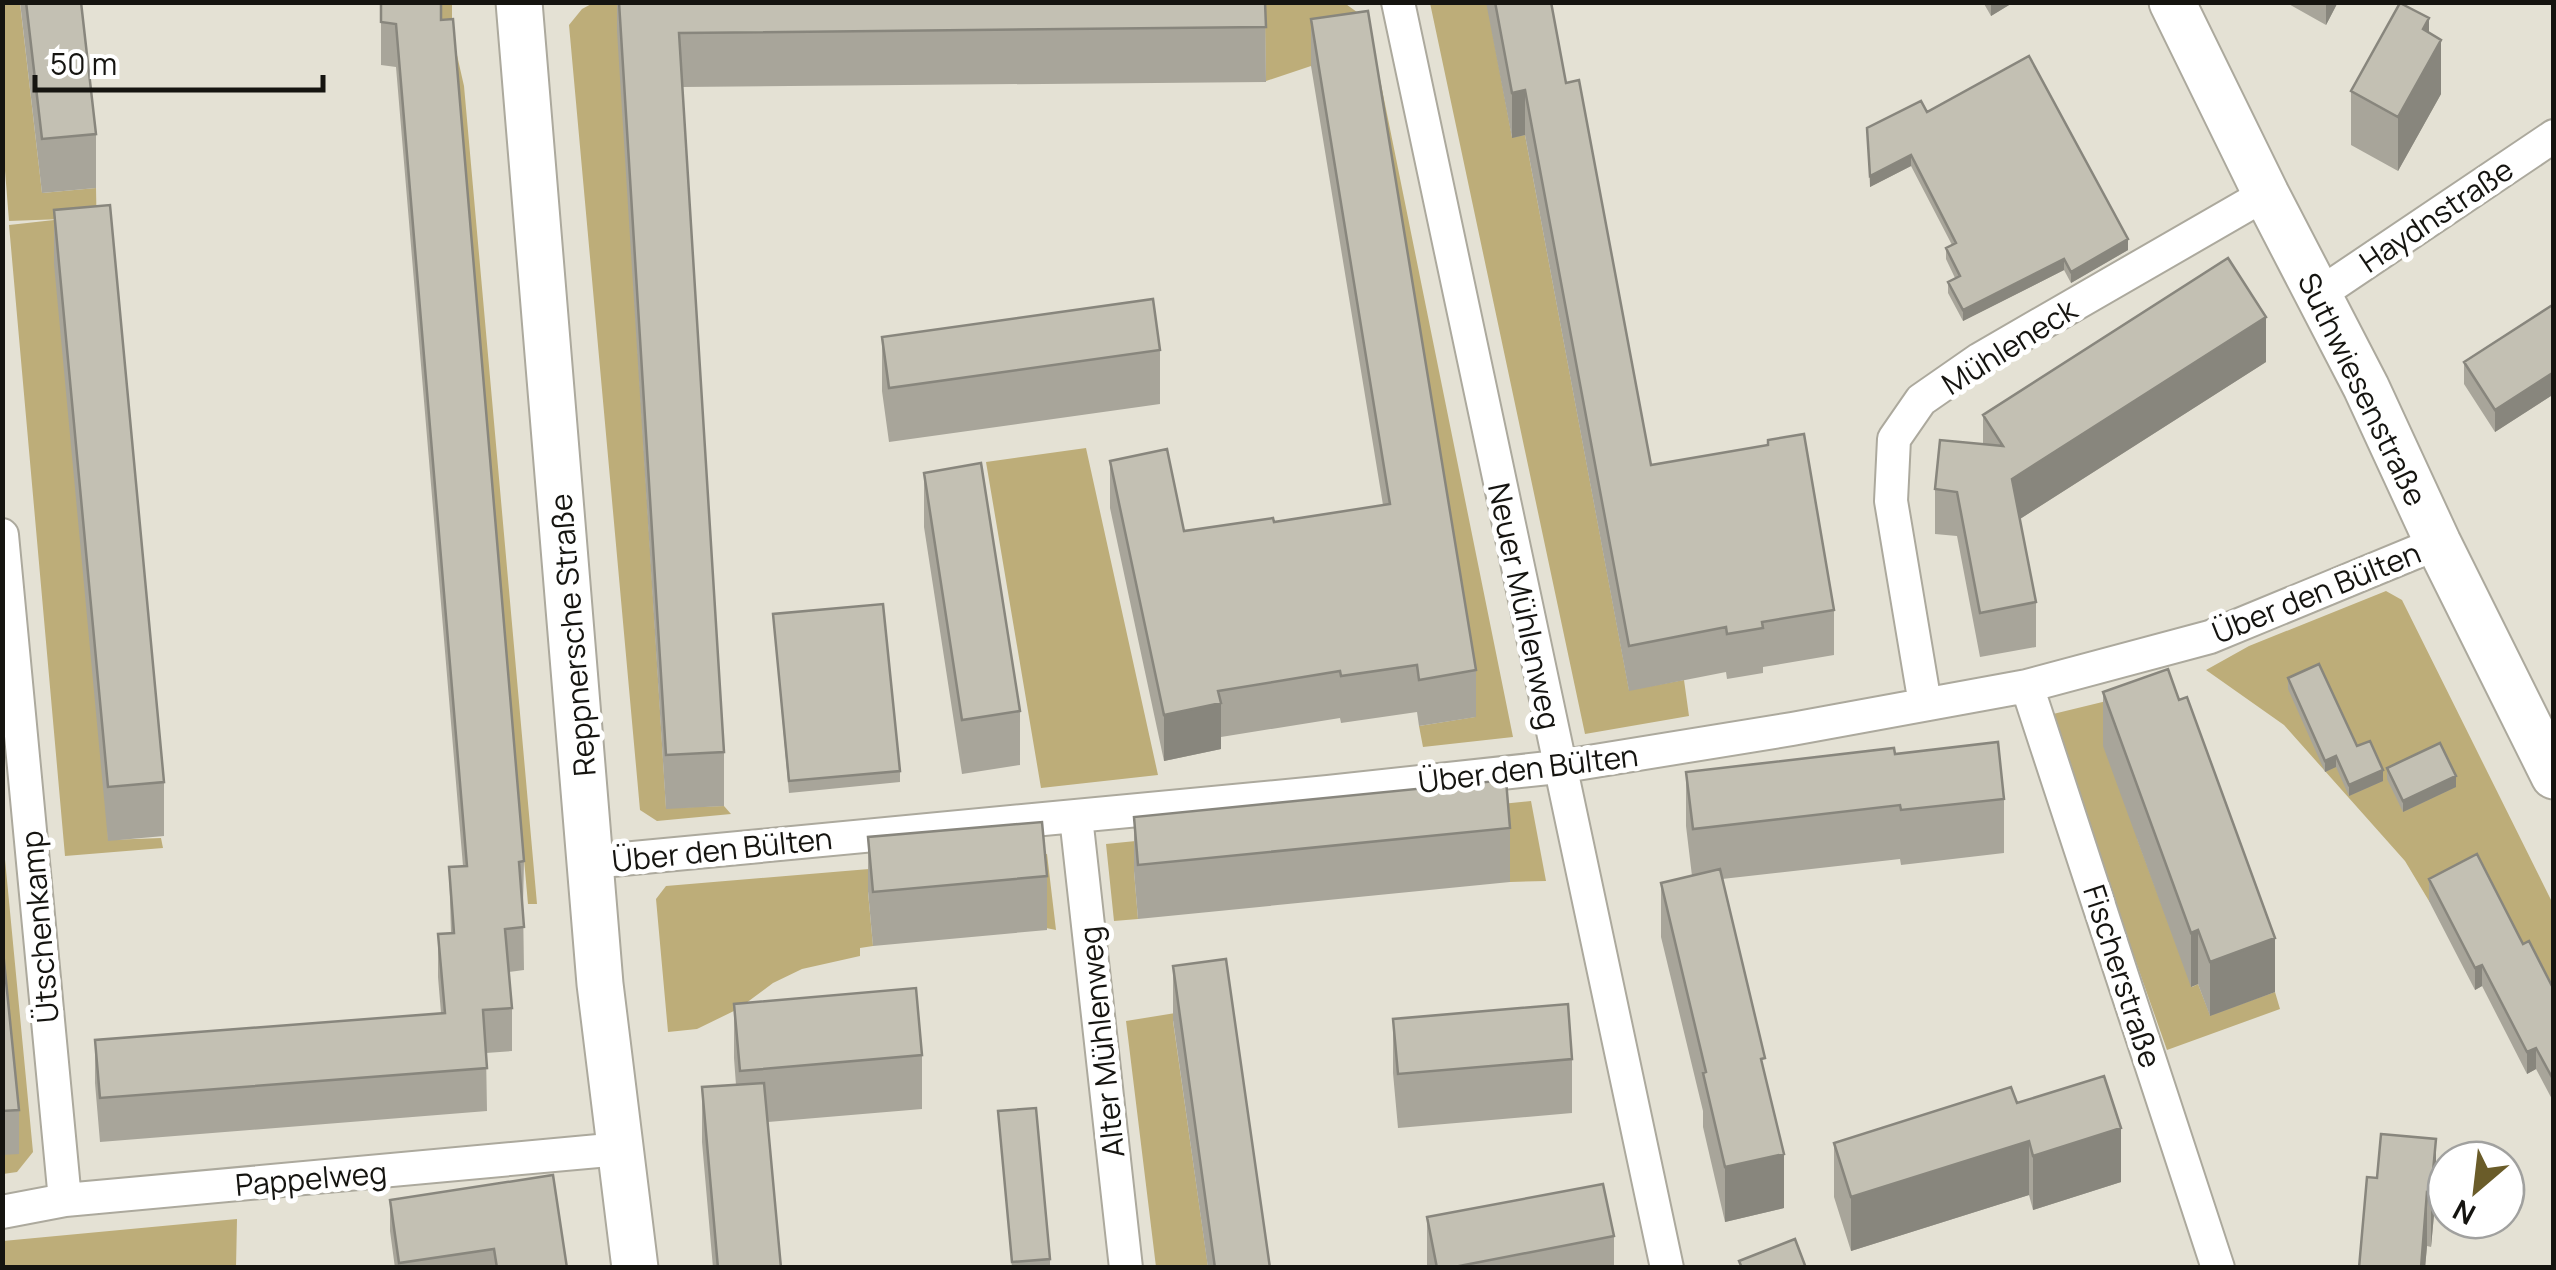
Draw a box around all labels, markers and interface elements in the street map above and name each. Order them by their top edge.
scale bar [35,30,322,92]
text: 50 m [50,43,117,84]
street label: Haydnstraße [2351,148,2521,282]
street label: Suthwiesenstraße [2289,266,2437,512]
street label: Mühleneck [1934,288,2085,404]
street label: Neuer Mühlenweg [1479,479,1571,733]
street label: Reppnersche Straße [539,492,605,778]
street label: Über den Bülten [2206,532,2426,652]
street label: Über den Bülten [1416,734,1640,802]
street label: Über den Bülten [610,817,834,881]
street label: Ütschenkamp [10,829,68,1025]
street label: Fischerstraße [2074,879,2172,1073]
street label: Alter Mühlenweg [1068,924,1134,1160]
north arrow [2426,1140,2526,1240]
street label: Pappelweg [234,1151,388,1205]
text: N [2446,1191,2482,1234]

